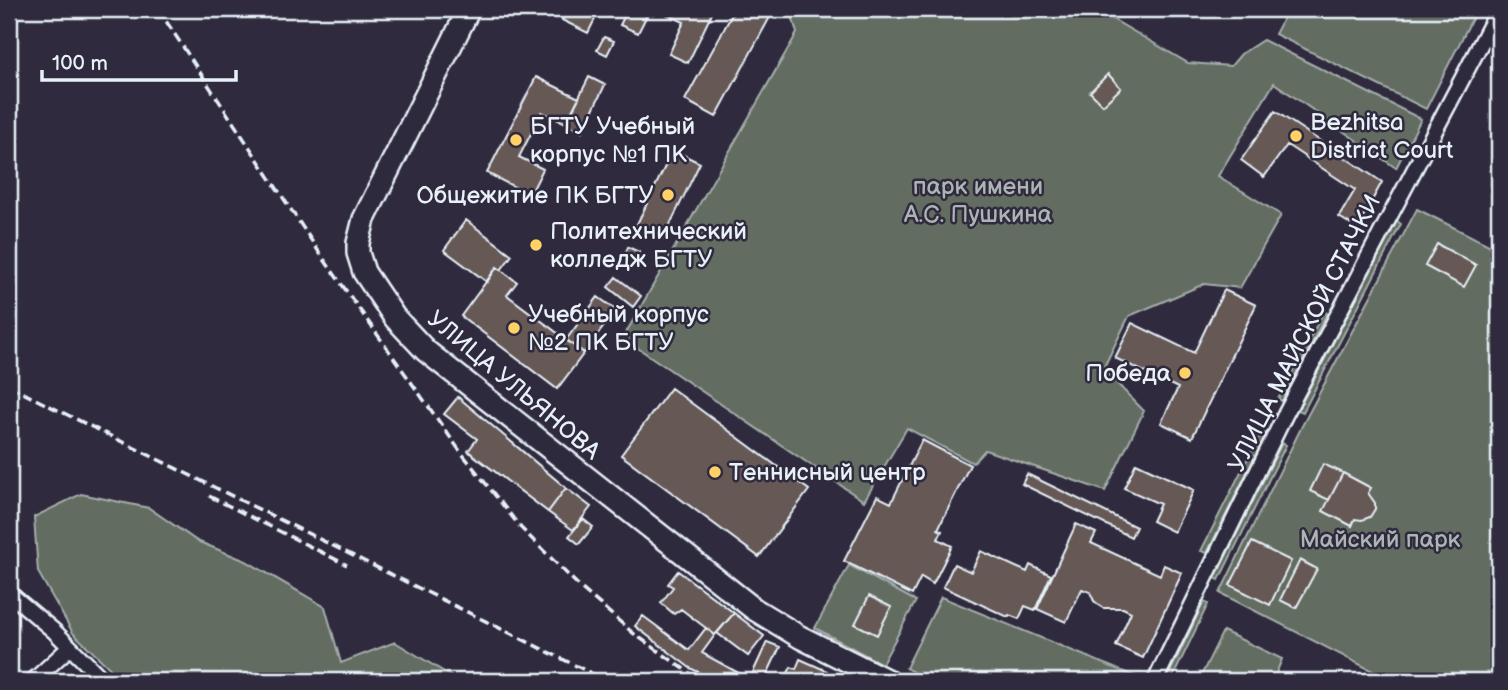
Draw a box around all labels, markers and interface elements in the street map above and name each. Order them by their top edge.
scale bar [42,38,236,82]
text: 100 m [52,51,108,76]
place label: Bezhitsa District Court [1310,108,1454,165]
place label: БГТУ Учебный корпус №1 ПК [530,112,695,169]
marker: Bezhitsa District Court [1288,128,1304,144]
marker: БГТУ Учебный корпус №1 ПК [508,132,524,148]
park label: парк имени А.С. Пушкина [903,172,1052,229]
place label: Общежитие ПК БГТУ [417,181,654,210]
marker: Общежитие ПК БГТУ [660,187,676,203]
street label: УЛИЦА МАЙСКОЙ СТАЧКИ [1222,190,1387,477]
place label: Политехнический колледж БГТУ [550,217,747,274]
marker: Политехнический колледж БГТУ [528,237,544,253]
place label: Учебный корпус №2 ПК БГТУ [528,300,709,357]
street label: УЛИЦА УЛЬЯНОВА [421,305,606,466]
marker: Учебный корпус №2 ПК БГТУ [506,320,522,336]
place label: Победа [1085,359,1171,388]
marker: Победа [1177,365,1193,381]
place label: Теннисный центр [729,458,926,487]
marker: Теннисный центр [707,464,723,480]
park label: Майский парк [1300,525,1460,554]

